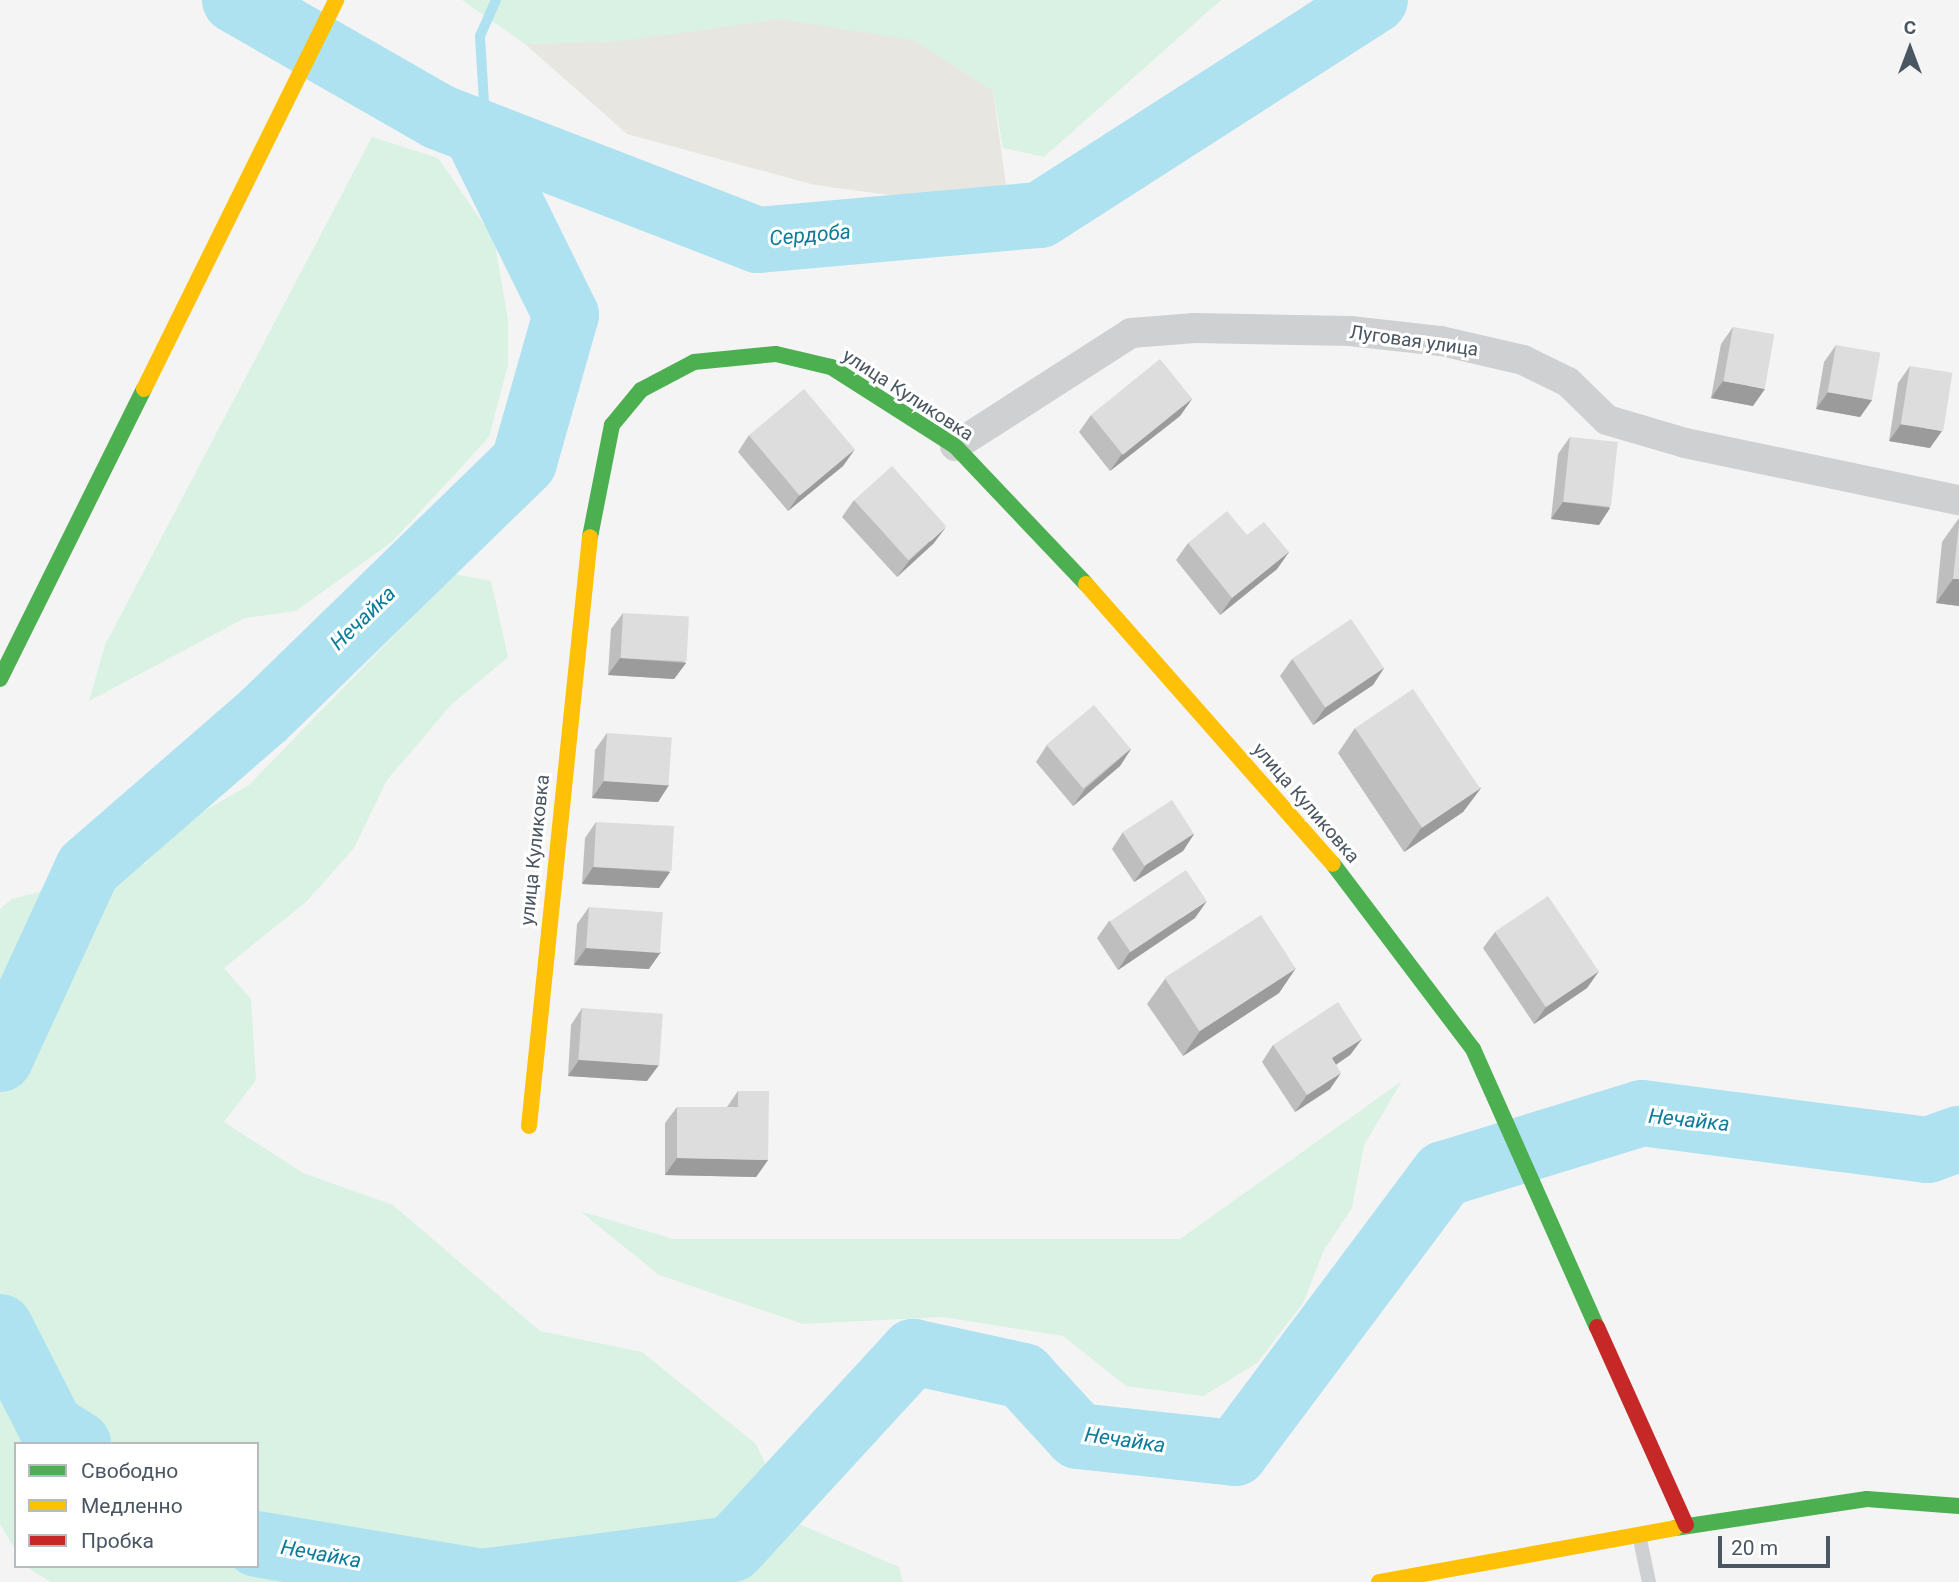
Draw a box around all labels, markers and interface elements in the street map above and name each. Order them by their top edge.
north arrow [1875,14,1945,84]
text: С [1904,16,1916,39]
water label: Сердоба [768,219,852,251]
street label: Луговая улица [1348,321,1480,361]
street label: улица Куликовка [838,344,978,446]
water label: Нечайка [325,581,401,655]
street label: улица Куликовка [1248,738,1364,868]
street label: улица Куликовка [516,773,554,927]
water label: Нечайка [1647,1103,1731,1137]
water label: Нечайка [1083,1422,1167,1458]
legend [14,1442,259,1568]
text: Свободно [81,1459,178,1483]
text: Медленно [81,1494,183,1518]
scale bar [1721,1522,1833,1566]
text: Пробка [81,1529,154,1553]
water label: Нечайка [279,1535,363,1573]
text: 20 m [1731,1536,1778,1560]

